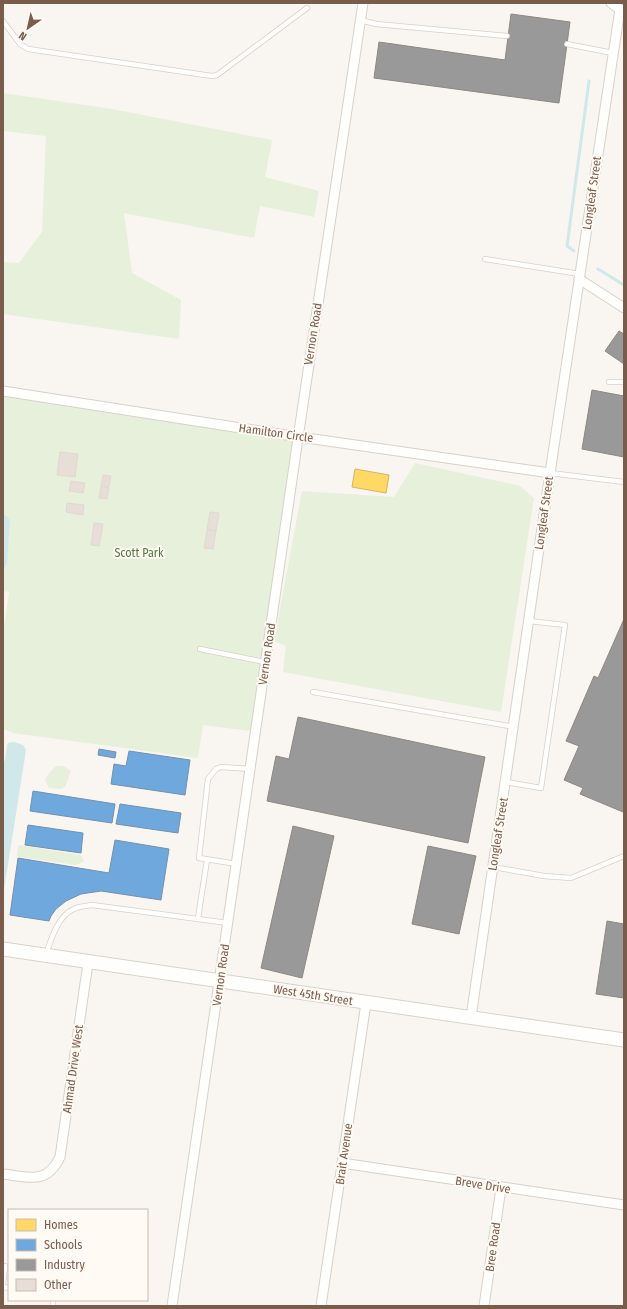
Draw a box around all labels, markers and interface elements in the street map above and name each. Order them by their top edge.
north arrow [8,8,48,48]
text: N [16,29,29,43]
street label: Longleaf Street [580,155,604,231]
street label: Vernon Road [301,302,325,366]
street label: Hamilton Circle [238,421,314,445]
street label: Longleaf Street [532,475,556,551]
park label: Scott Park [114,546,164,560]
street label: Vernon Road [256,622,278,686]
street label: Longleaf Street [485,796,511,872]
street label: Vernon Road [210,943,232,1007]
street label: West 45th Street [272,982,354,1008]
street label: Ahmad Drive West [60,1024,86,1114]
street label: Brait Avenue [333,1122,355,1186]
street label: Breve Drive [454,1174,512,1196]
legend [8,1209,148,1301]
text: Homes [44,1218,78,1232]
street label: Bree Road [483,1221,503,1273]
text: Schools [44,1238,82,1252]
text: Industry [44,1258,85,1272]
text: Other [44,1278,73,1292]

